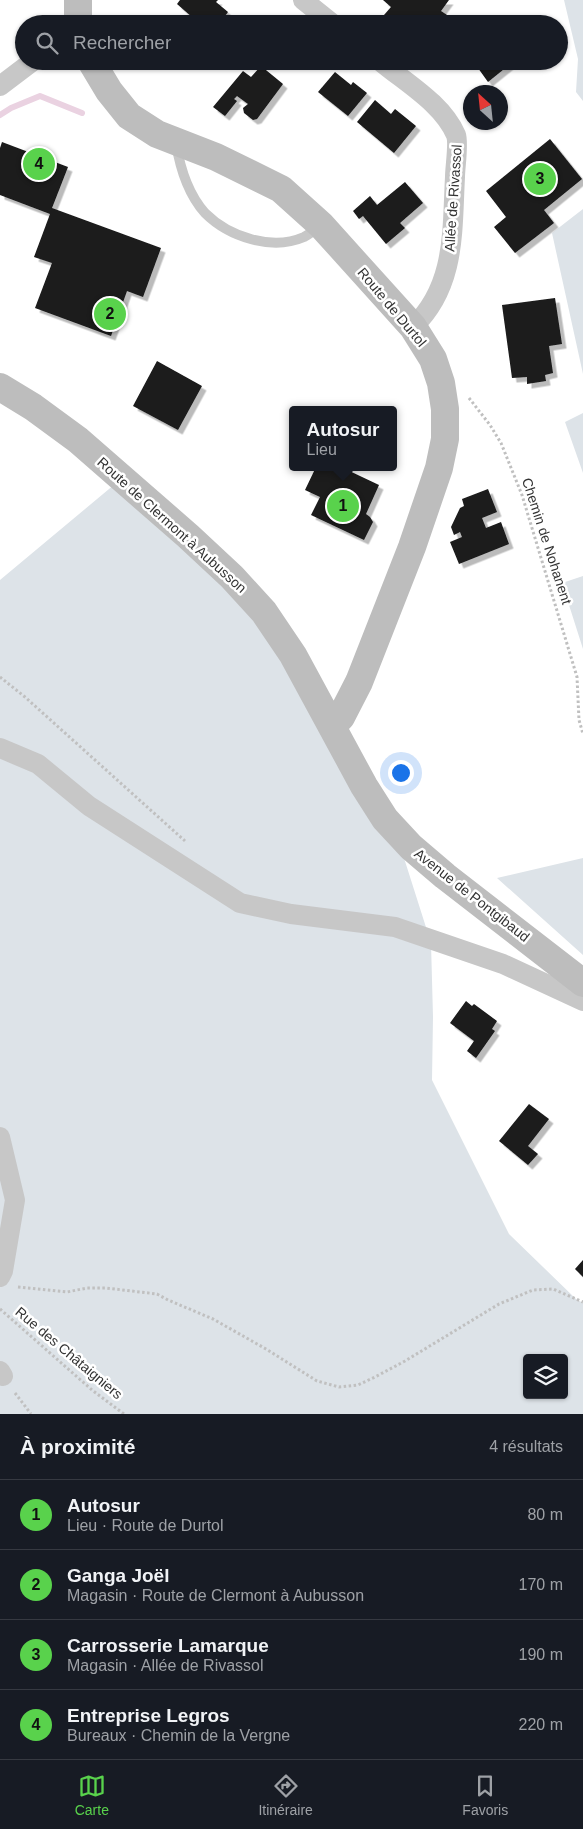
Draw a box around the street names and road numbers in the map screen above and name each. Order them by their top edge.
street label: Allée de Rivassol [441,144,465,252]
street label: Route de Durtol [354,264,430,350]
street label: Route de Clermont à Aubusson [94,454,250,596]
street label: Chemin de Nohanent [519,476,575,606]
street label: Avenue de Pontgibaud [411,845,533,945]
street label: Rue des Châtaigniers [12,1304,126,1402]

